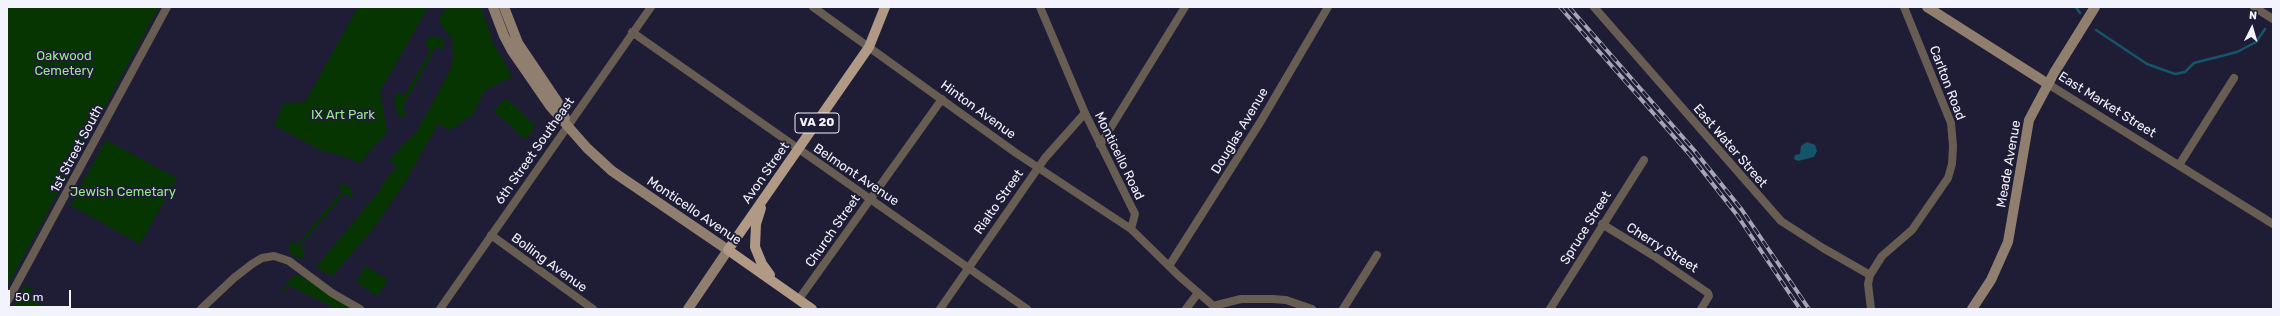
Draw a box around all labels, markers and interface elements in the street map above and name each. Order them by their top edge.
north arrow [2232,8,2272,48]
text: N [2249,9,2258,22]
street label: Carlton Road [1926,44,1968,122]
park label: Oakwood Cemetery [34,48,94,79]
street label: East Market Street [2055,69,2159,141]
street label: Hinton Avenue [937,77,1019,143]
street label: Douglas Avenue [1208,85,1272,177]
street label: 6th Street Southeast [492,94,578,208]
street label: East Water Street [1690,101,1770,191]
street label: 1st Street South [47,102,107,196]
park label: IX Art Park [311,107,375,123]
street label: Monticello Road [1091,109,1147,203]
road number: VA 20 [795,113,839,133]
street label: Meade Avenue [1994,119,2024,209]
street label: Avon Street [739,139,793,207]
street label: Belmont Avenue [810,141,902,209]
street label: Rialto Street [971,167,1027,237]
street label: Monticello Avenue [644,174,744,248]
park label: Jewish Cemetary [70,184,176,200]
street label: Spruce Street [1557,188,1615,268]
street label: Church Street [802,192,864,270]
street label: Cherry Street [1623,220,1701,276]
street label: Bolling Avenue [508,230,590,296]
scale bar [10,282,73,308]
text: 50 m [15,290,43,304]

